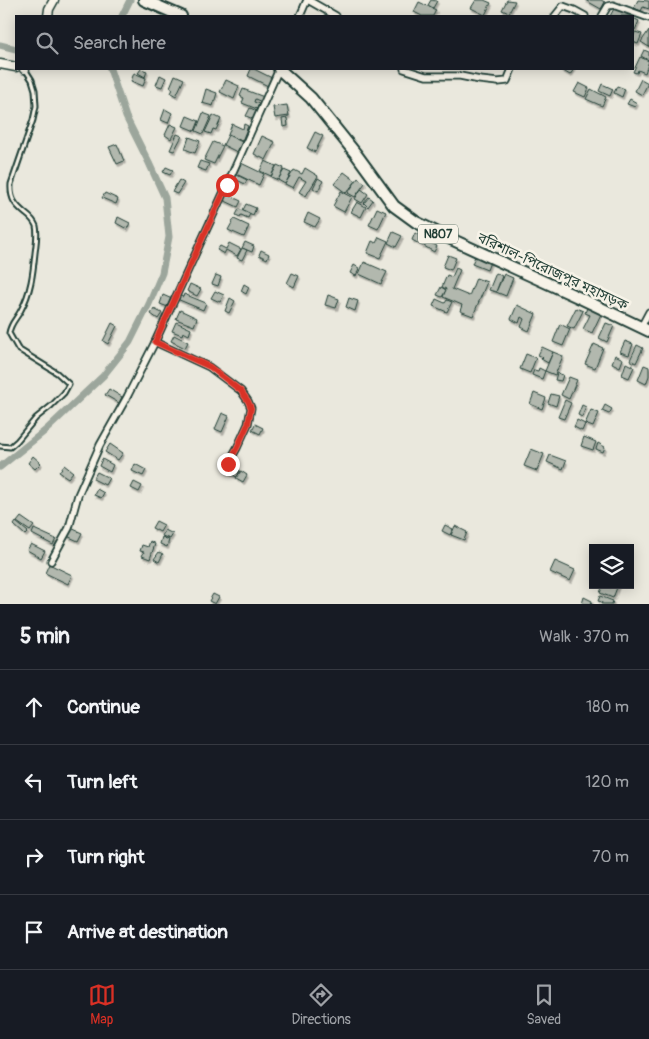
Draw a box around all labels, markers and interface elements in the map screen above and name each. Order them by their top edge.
search box [15,15,634,70]
icon: search [33,29,61,57]
text: Search here [73,31,166,55]
route start [216,174,239,197]
road number: N807 [418,224,458,243]
street label: বরিশাল-পিরোজপুর মহাসড়ক [474,229,631,314]
route end [217,453,240,476]
map controls [589,544,634,589]
button: layers [589,544,634,589]
text: 5 min [20,623,70,650]
text: Walk · 370 m [539,627,629,647]
icon: ahead [20,693,48,721]
text: Continue [67,695,140,719]
text: 180 m [586,697,629,717]
icon: left [20,768,48,796]
text: Turn left [67,770,137,794]
text: 120 m [585,772,629,792]
icon: right [20,843,48,871]
text: Turn right [67,845,145,869]
text: 70 m [592,847,629,867]
icon: arrive [20,918,48,946]
text: Arrive at destination [67,920,228,944]
tab: Map [88,981,116,1028]
tab: Directions [291,981,351,1028]
tab: Saved [526,981,561,1028]

